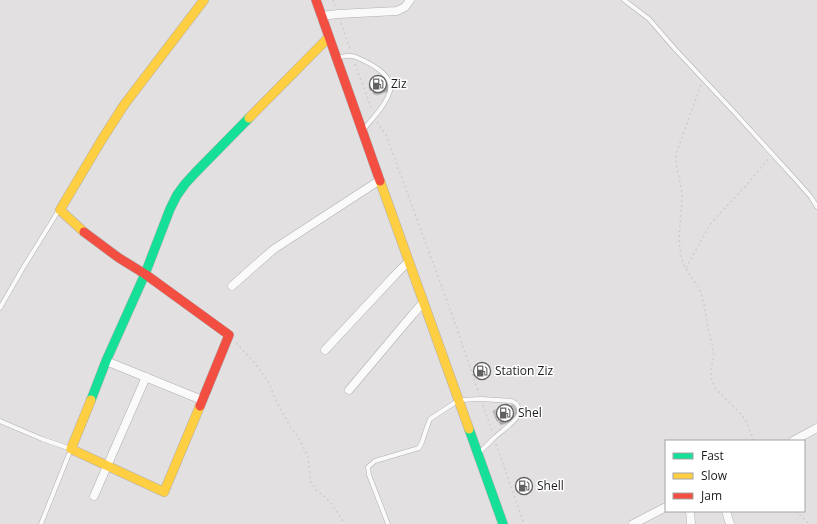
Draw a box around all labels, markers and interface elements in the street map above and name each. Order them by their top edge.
fuel station icon: Ziz [368,74,388,94]
place label: Ziz [391,75,407,92]
fuel station icon: Station Ziz [472,361,492,381]
place label: Station Ziz [495,362,553,379]
fuel station icon: Shel [495,403,515,423]
place label: Shel [518,404,542,421]
legend [665,440,805,512]
text: Fast [701,447,724,464]
text: Slow [701,467,728,484]
fuel station icon: Shell [514,476,534,496]
place label: Shell [537,477,564,494]
text: Jam [700,487,722,504]

